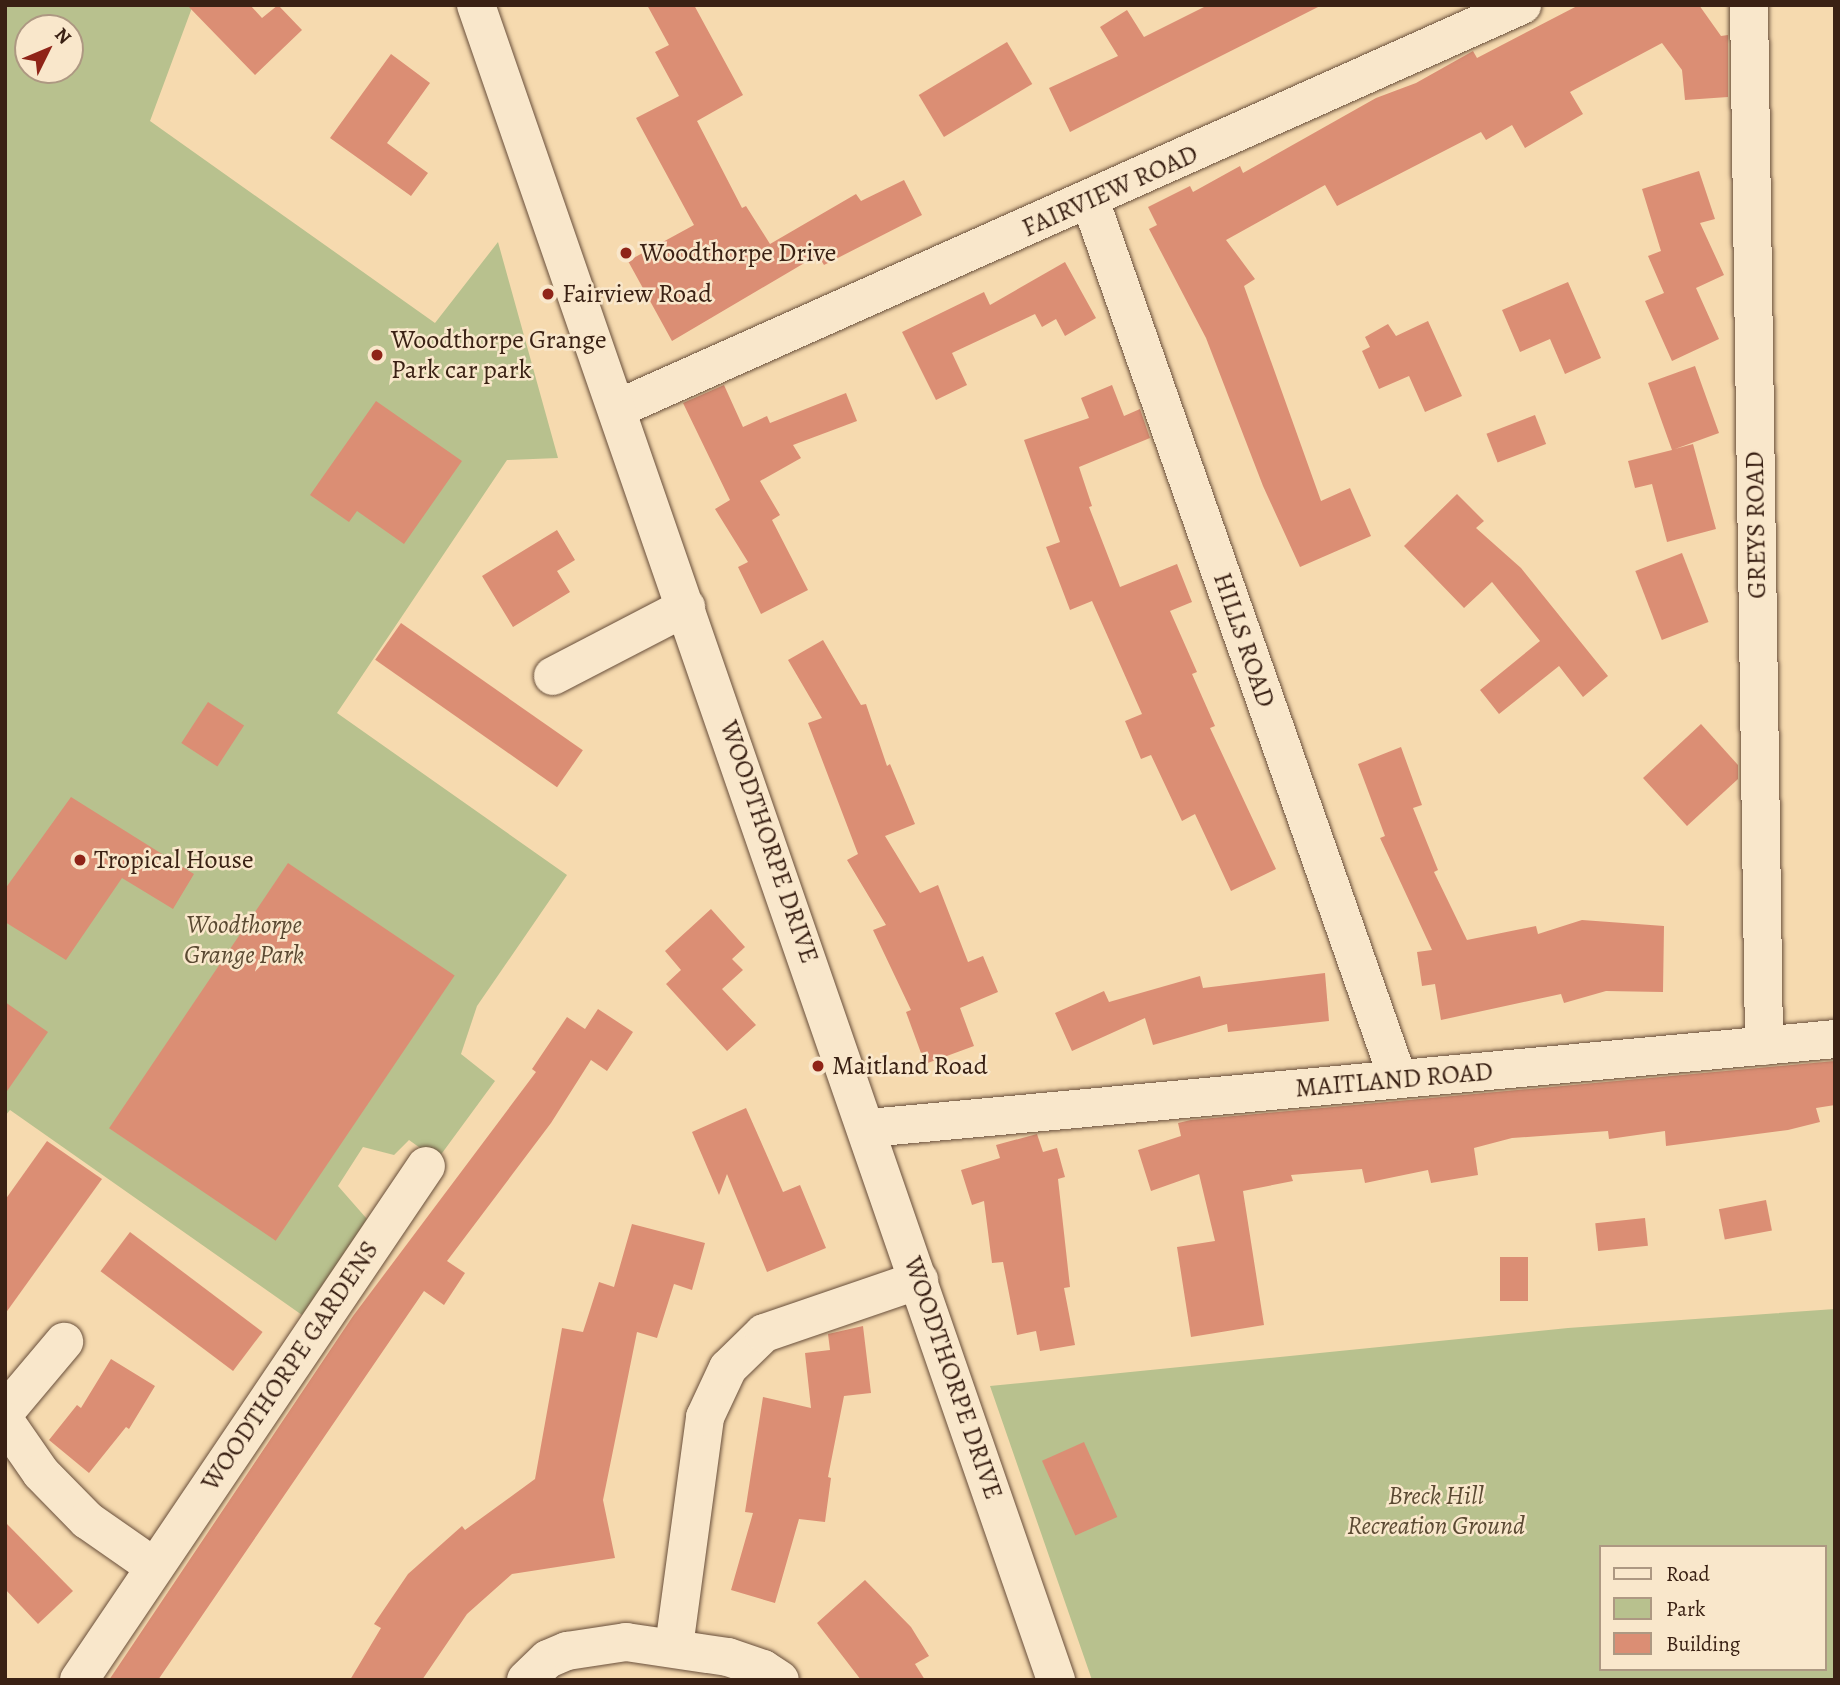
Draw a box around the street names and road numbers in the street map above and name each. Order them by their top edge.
street label: FAIRVIEW ROAD [1017,138,1203,244]
street label: GREYS ROAD [1739,451,1773,599]
street label: HILLS ROAD [1206,568,1282,712]
street label: WOODTHORPE DRIVE [713,717,825,967]
street label: MAITLAND ROAD [1294,1056,1494,1104]
street label: WOODTHORPE GARDENS [195,1235,385,1497]
street label: WOODTHORPE DRIVE [897,1253,1009,1503]

